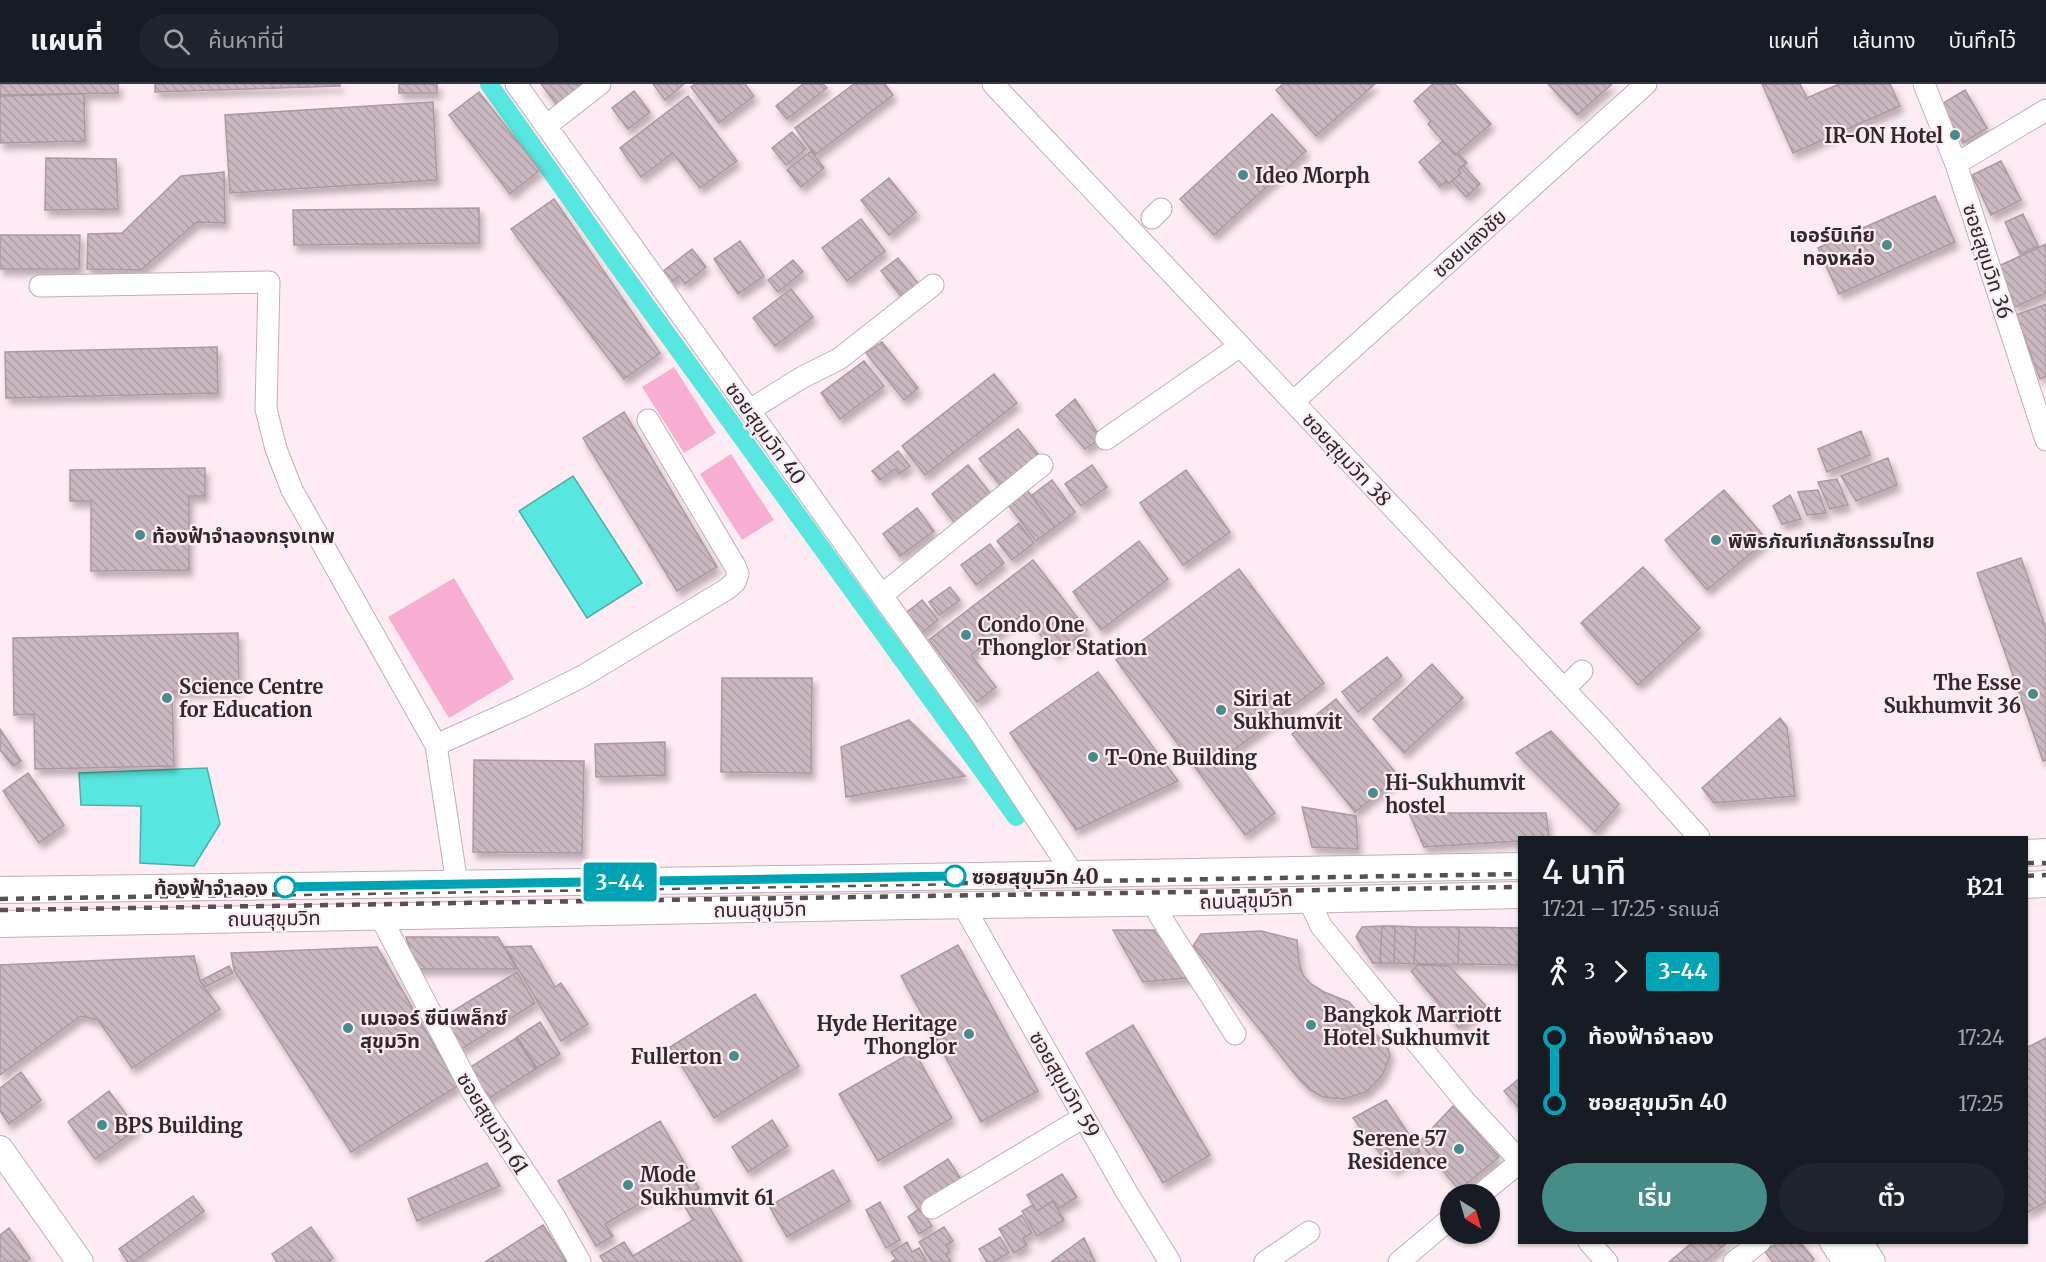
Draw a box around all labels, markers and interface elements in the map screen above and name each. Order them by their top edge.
search box [139,14,559,68]
text: แผนที่ [30,22,103,58]
icon: search [160,25,193,58]
text: ค้นหาที่นี่ [208,26,284,54]
text: แผนที่ [1768,27,1819,54]
text: เส้นทาง [1852,27,1916,54]
text: บันทึกไว้ [1949,27,2016,54]
place label: IR-ON Hotel [1824,123,1943,148]
marker: IR-ON Hotel [1948,128,1962,142]
place label: Ideo Morph [1255,163,1371,188]
marker: Ideo Morph [1236,168,1250,182]
street label: ซอยสุขุมวิท 36 [1958,200,2018,322]
street label: ซอยแสงชัย [1427,203,1511,283]
place label: เออร์บิเทีย ทองหล่อ [1789,222,1875,270]
marker: เออร์บิเทีย ทองหล่อ [1880,238,1894,252]
street label: ซอยสุขุมวิท 40 [720,377,812,489]
street label: ซอยสุขุมวิท 38 [1297,407,1397,511]
place label: ท้องฟ้าจำลองกรุงเทพ [152,523,335,548]
marker: ท้องฟ้าจำลองกรุงเทพ [133,528,147,542]
place label: พิพิธภัณฑ์เภสัชกรรมไทย [1728,528,1935,553]
marker: พิพิธภัณฑ์เภสัชกรรมไทย [1709,533,1723,547]
place label: Condo One Thonglor Station [978,612,1148,660]
marker: Condo One Thonglor Station [959,628,973,642]
place label: The Esse Sukhumvit 36 [1883,670,2021,718]
place label: Science Centre for Education [179,674,323,722]
place label: Siri at Sukhumvit [1233,686,1342,734]
marker: The Esse Sukhumvit 36 [2026,687,2040,701]
marker: Science Centre for Education [160,691,174,705]
marker: Siri at Sukhumvit [1214,703,1228,717]
place label: T-One Building [1105,745,1257,770]
marker: T-One Building [1086,750,1100,764]
place label: Hi-Sukhumvit hostel [1385,770,1526,818]
marker: Hi-Sukhumvit hostel [1366,786,1380,800]
text: 4 นาที [1542,852,1626,893]
line badge: 3-44 [578,862,662,902]
place label: ซอยสุขุมวิท 40 [972,864,1099,889]
marker: ซอยสุขุมวิท 40 [944,865,966,887]
text: 3-44 [596,869,644,896]
text: ฿21 [1966,873,2004,901]
place label: ท้องฟ้าจำลอง [154,875,268,900]
marker: ท้องฟ้าจำลอง [274,876,296,898]
street label: ถนนสุขุมวิท [1199,886,1293,914]
street label: ถนนสุขุมวิท [713,896,807,922]
text: 17:21 – 17:25 · รถเมล์ [1542,896,1719,921]
street label: ถนนสุขุมวิท [227,905,321,931]
icon: walk [1542,955,1575,988]
icon: forward [1604,955,1637,988]
text: 3-44 [1658,958,1707,985]
text: 3 [1584,959,1595,984]
place label: Bangkok Marriott Hotel Sukhumvit [1323,1002,1501,1050]
place label: เมเจอร์ ซีนีเพล็กซ์ สุขุมวิท [360,1005,508,1053]
place label: Hyde Heritage Thonglor [816,1011,957,1059]
marker: Bangkok Marriott Hotel Sukhumvit [1304,1018,1318,1032]
marker: เมเจอร์ ซีนีเพล็กซ์ สุขุมวิท [341,1021,355,1035]
text: ท้องฟ้าจำลอง [1588,1022,1714,1050]
text: 17:24 [1957,1025,2004,1050]
street label: ซอยสุขุมวิท 59 [1024,1026,1106,1142]
marker: Hyde Heritage Thonglor [962,1027,976,1041]
place label: Fullerton [631,1044,722,1069]
marker: Fullerton [727,1049,741,1063]
street label: ซอยสุขุมวิท 61 [452,1067,534,1179]
text: ซอยสุขุมวิท 40 [1588,1088,1727,1116]
text: 17:25 [1958,1091,2004,1116]
place label: BPS Building [114,1113,243,1138]
marker: BPS Building [95,1118,109,1132]
place label: Serene 57 Residence [1347,1126,1447,1174]
marker: Serene 57 Residence [1452,1142,1466,1156]
place label: Mode Sukhumvit 61 [640,1162,774,1210]
button: เริ่ม [1542,1163,1767,1232]
button: ตั๋ว [1779,1163,2004,1232]
marker: Mode Sukhumvit 61 [621,1178,635,1192]
north arrow [1440,1184,1500,1244]
map controls [1440,1184,1500,1244]

